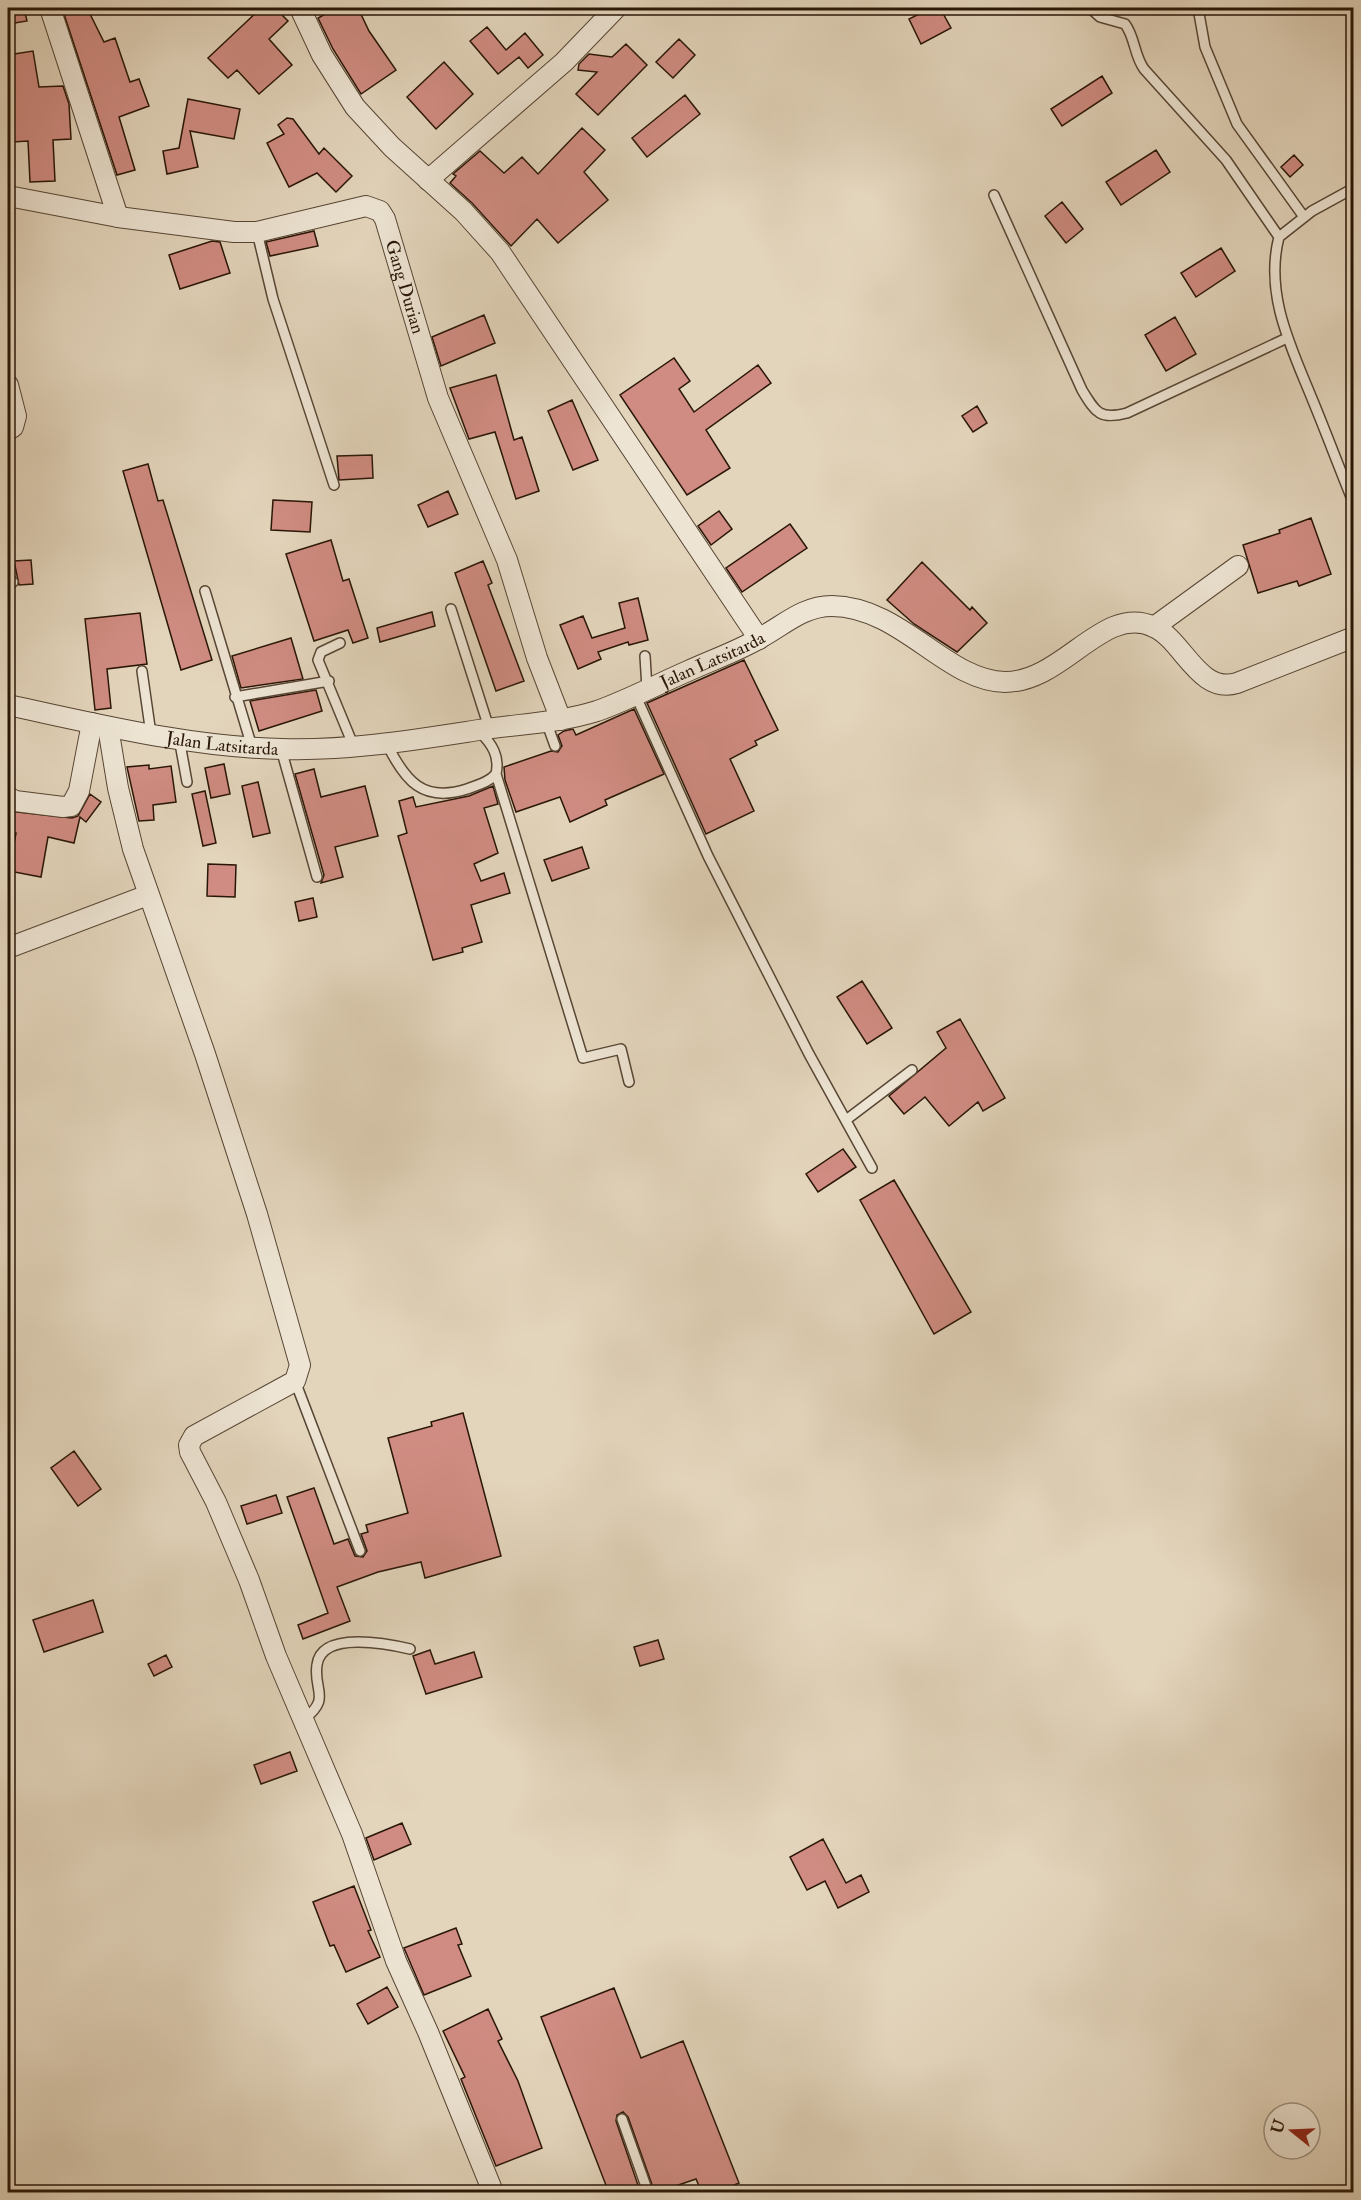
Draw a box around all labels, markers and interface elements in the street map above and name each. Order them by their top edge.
street label: Gang Durian [380,237,430,336]
street label: Jalan Latsitarda [655,626,769,694]
street label: Jalan Latsitarda [164,726,279,760]
north arrow [1262,2101,1322,2161]
text: U [1267,2117,1290,2136]

